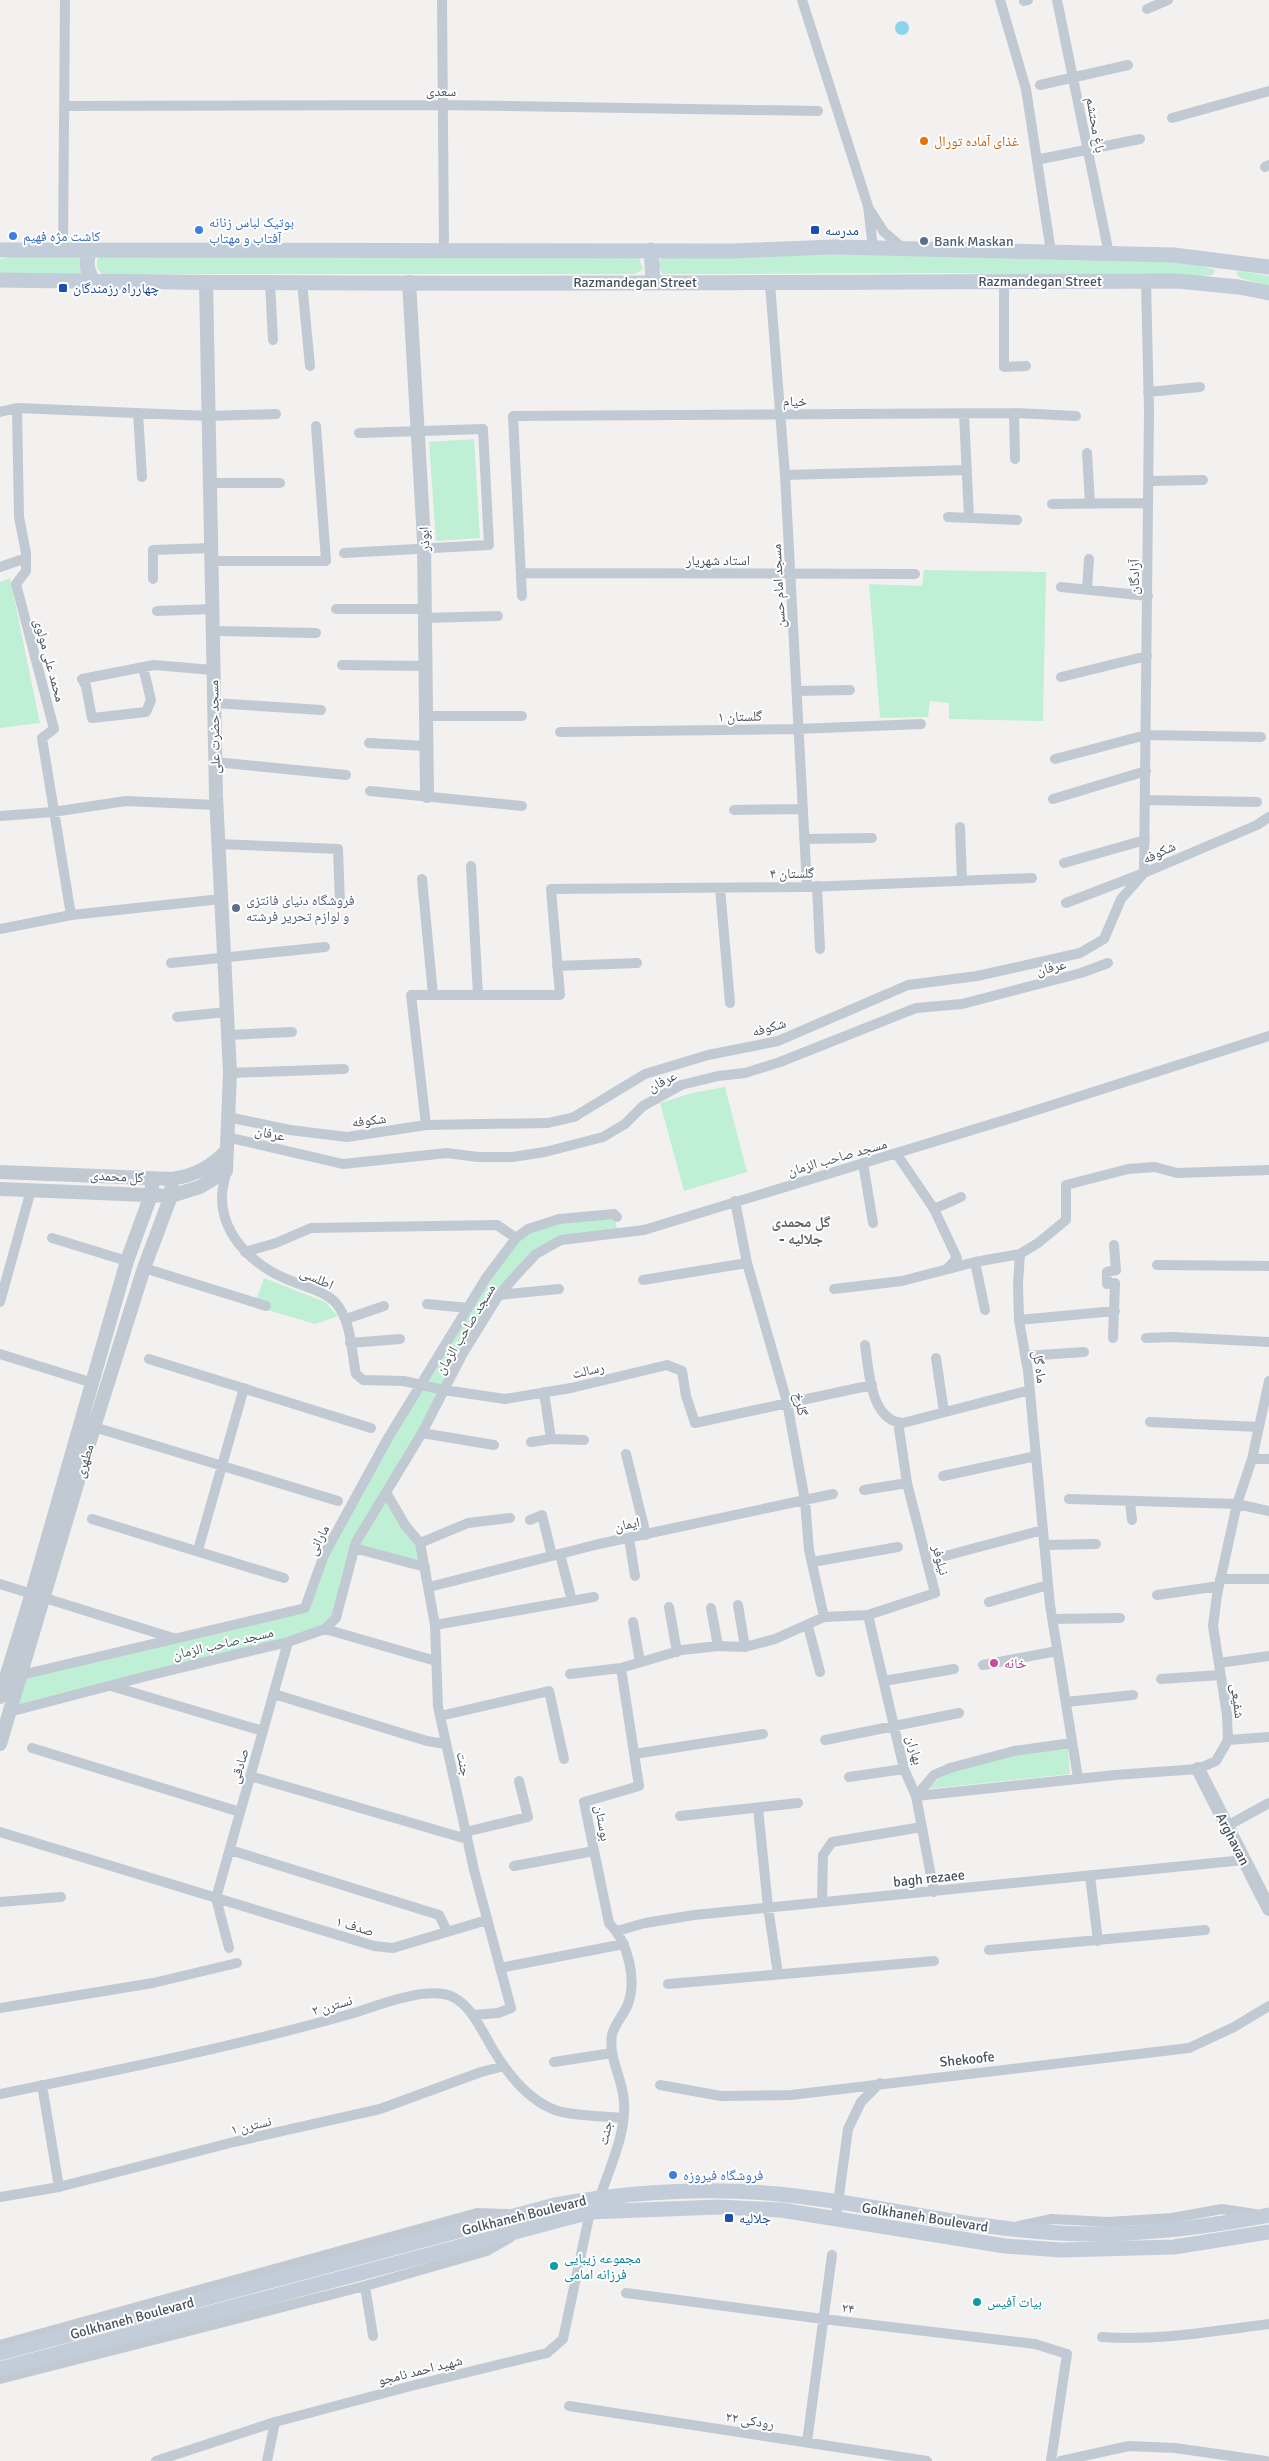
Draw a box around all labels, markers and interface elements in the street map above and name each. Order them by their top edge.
street label: سعدی [426,83,456,100]
street label: باغ محتشم [1081,96,1109,155]
place label: غذای آماده تورال [934,133,1019,150]
marker: غذای آماده تورال [918,135,930,147]
place label: بوتیک لباس زنانه آفتاب و مهتاب [209,214,294,247]
place label: مدرسه [825,222,859,239]
marker: بوتیک لباس زنانه آفتاب و مهتاب [193,224,205,236]
marker: مدرسه [809,224,821,236]
place label: کاشت مژه فهیم [23,228,101,246]
marker: کاشت مژه فهیم [7,230,19,242]
place label: Bank Maskan [934,233,1014,250]
marker: Bank Maskan [918,235,930,247]
street label: Razmandegan Street [978,273,1102,290]
street label: Razmandegan Street [573,274,697,291]
place label: چهارراه رزمندگان [73,280,159,297]
marker: چهارراه رزمندگان [57,282,69,294]
street label: خیام [783,393,807,411]
street label: ابوذر [416,526,433,553]
street label: مسجد امام حسن [768,543,790,629]
street label: استاد شهریار [685,552,750,569]
street label: آزادگان [1126,559,1143,595]
street label: محمد علی مولوی [30,617,69,704]
street label: مسجد حضرت علی [205,680,224,774]
street label: گلستان ۱ [718,708,763,725]
street label: شکوفه [1140,837,1178,867]
street label: گلستان ۴ [770,865,815,882]
place label: فروشگاه دنیای فانتزی و لوازم تحریر فرشته [246,892,355,926]
marker: فروشگاه دنیای فانتزی و لوازم تحریر فرشته [230,902,242,914]
street label: عرفان [1034,956,1068,979]
street label: شکوفه [750,1015,788,1040]
street label: عرفان [645,1067,680,1096]
street label: شکوفه [351,1110,387,1131]
street label: عرفان [253,1122,287,1145]
street label: مسجد صاحب الزمان [785,1135,889,1180]
street label: گل محمدی [90,1167,145,1186]
district label: گل محمدی - جلالیه [771,1213,831,1248]
street label: اطلسی [297,1263,336,1294]
street label: مسجد صاحب الزمان [432,1281,499,1378]
street label: ماه گل [1029,1350,1050,1384]
street label: رسالت [570,1359,606,1382]
street label: گلرخ [789,1391,811,1418]
street label: مطهری [71,1442,98,1480]
street label: ایمان [613,1514,641,1535]
street label: مارانی [304,1522,333,1558]
street label: نیلوفر [928,1542,952,1577]
street label: مسجد صاحب الزمان [171,1624,275,1663]
place label: خانه [1004,1655,1027,1672]
marker: خانه [988,1657,1000,1669]
street label: شفیعی [1227,1683,1248,1720]
street label: بهاران [902,1734,927,1767]
street label: صادقی [226,1747,253,1786]
street label: جنت [453,1750,474,1778]
street label: بوستان [591,1804,614,1843]
street label: Arghavan [1212,1810,1253,1868]
street label: bagh rezaee [892,1866,966,1891]
street label: صدف ۱ [334,1913,376,1940]
street label: نسترن ۲ [310,1992,355,2019]
street label: Shekoofe [939,2048,995,2071]
street label: نسترن ۱ [229,2113,273,2138]
street label: جنت [595,2119,616,2147]
place label: فروشگاه فیروزه [683,2167,763,2184]
marker: فروشگاه فیروزه [667,2169,679,2181]
street label: Golkhaneh Boulevard [460,2192,588,2239]
street label: Golkhaneh Boulevard [861,2199,989,2236]
place label: جلالیه [739,2210,771,2227]
marker: جلالیه [723,2212,735,2224]
place label: مجموعه زیبایی فرزانه امامی [564,2250,641,2283]
marker: مجموعه زیبایی فرزانه امامی [548,2260,560,2272]
street label: Golkhaneh Boulevard [68,2294,196,2343]
place label: بیات آفیس [987,2294,1042,2311]
marker: بیات آفیس [971,2296,983,2308]
street label: ۲۴ [841,2299,855,2318]
street label: شهید احمد نامجو [376,2352,464,2389]
street label: رودکی ۲۲ [724,2408,775,2433]

